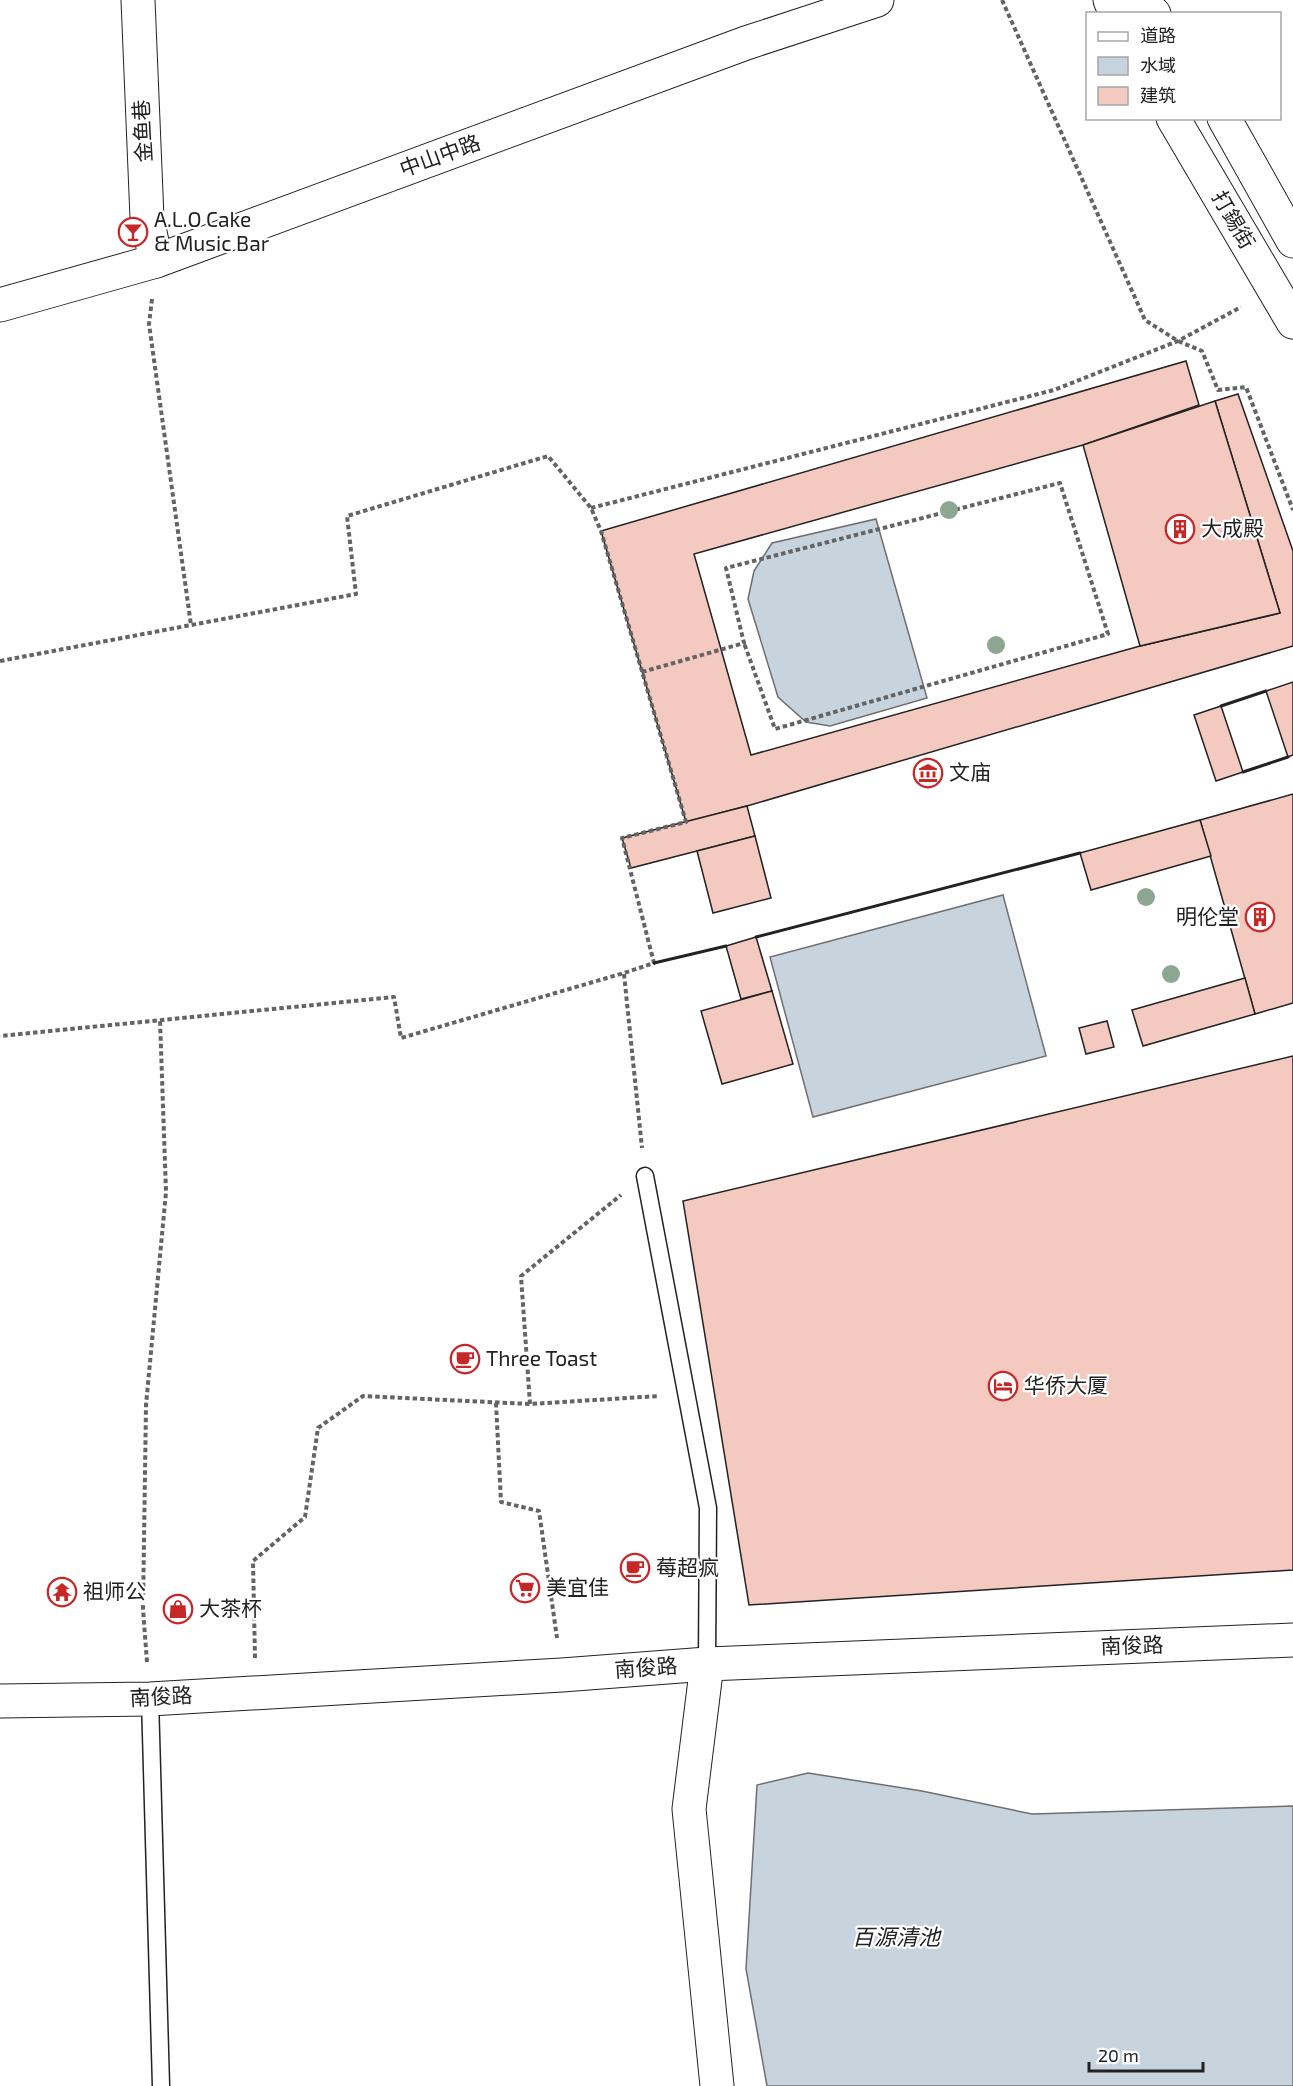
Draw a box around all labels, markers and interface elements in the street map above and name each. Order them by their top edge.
legend [1086,12,1281,120]
text: 道路 [1140,24,1176,46]
text: 水域 [1140,54,1176,76]
text: 建筑 [1140,84,1176,106]
street label: 金鱼巷 [127,99,156,163]
street label: 中山中路 [396,128,483,181]
street label: 打錫街 [1208,186,1261,253]
place label: A.L.O Cake & Music Bar [154,206,270,255]
bar icon: A.L.O Cake & Music Bar [117,216,149,248]
building icon: 大成殿 [1164,513,1196,545]
place label: 大成殿 [1201,515,1264,540]
museum icon: 文庙 [912,757,944,789]
place label: 文庙 [949,759,991,784]
building icon: 明伦堂 [1244,901,1276,933]
place label: 明伦堂 [1176,903,1239,928]
cafe icon: Three Toast [449,1343,481,1375]
place label: Three Toast [486,1345,597,1370]
hotel icon: 华侨大厦 [987,1370,1019,1402]
place label: 华侨大厦 [1024,1372,1108,1397]
cafe icon: 莓超疯 [619,1552,651,1584]
place label: 莓超疯 [656,1554,719,1579]
supermarket icon: 美宜佳 [509,1572,541,1604]
place label: 美宜佳 [546,1574,609,1599]
temple icon: 祖师公 [46,1576,78,1608]
place label: 祖师公 [83,1578,146,1603]
shop icon: 大茶杯 [162,1593,194,1625]
place label: 大茶杯 [199,1595,262,1620]
street label: 南俊路 [1100,1631,1164,1658]
street label: 南俊路 [614,1652,678,1681]
street label: 南俊路 [129,1681,193,1710]
water label: 百源清池 [852,1923,942,1949]
scale bar [1089,2035,1203,2073]
text: 20 m [1098,2044,1139,2066]

